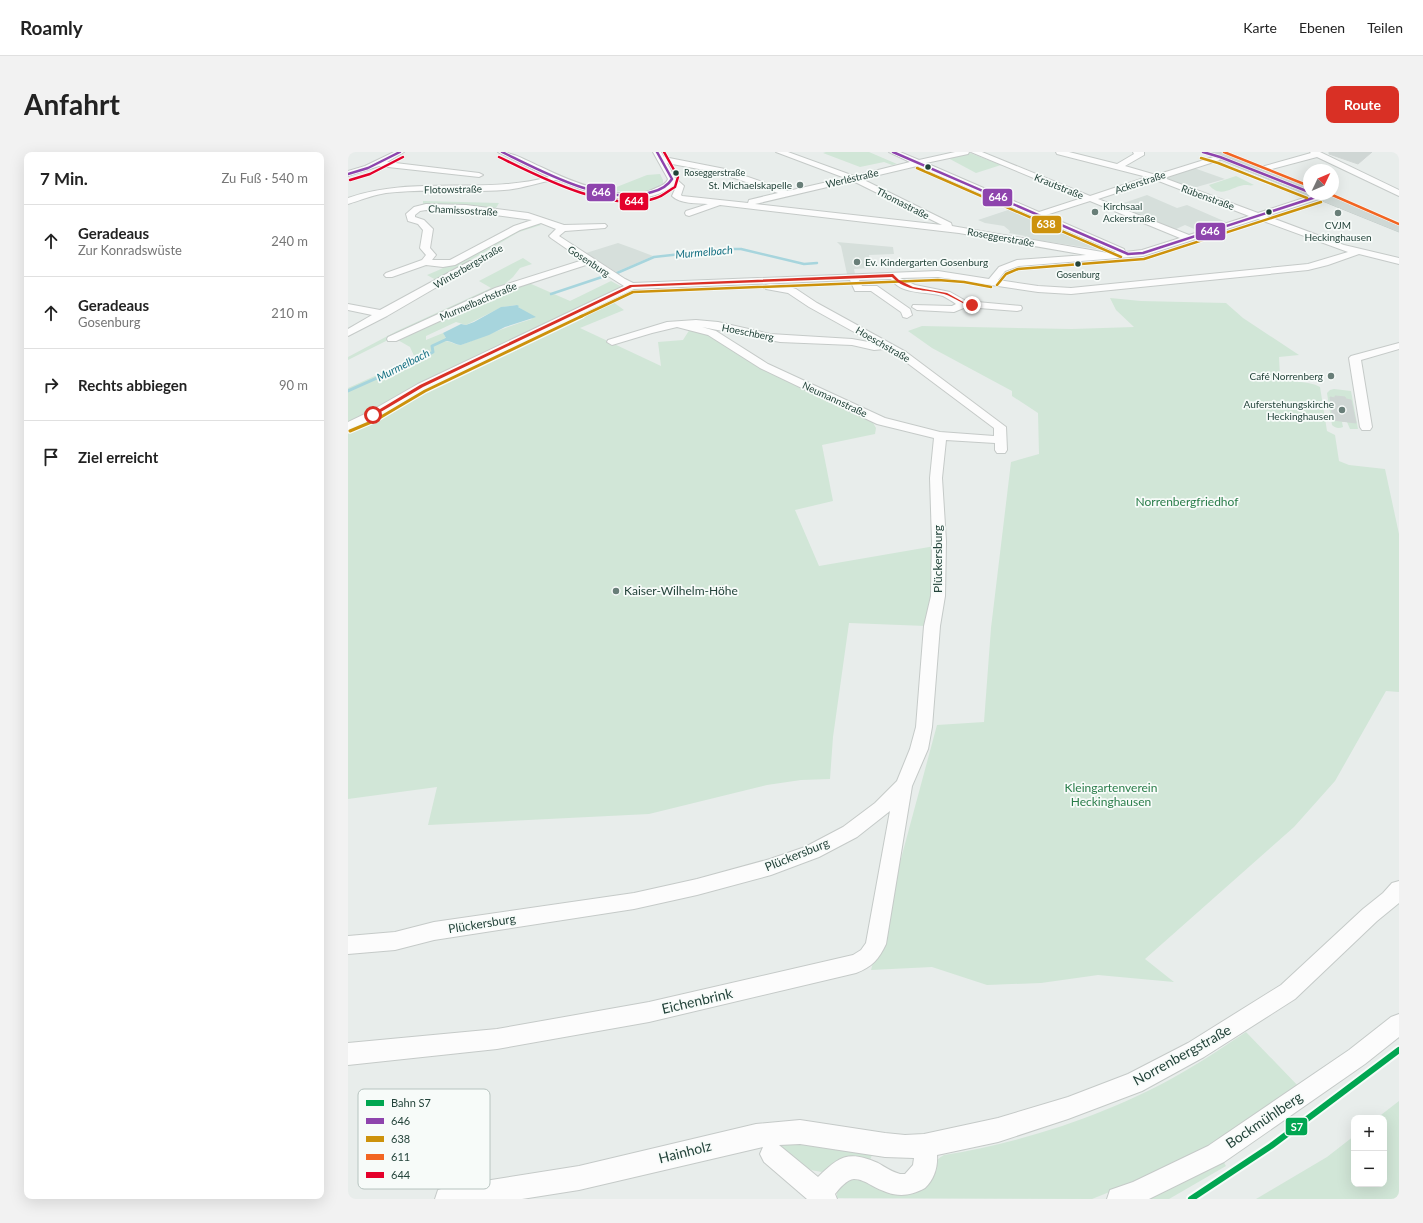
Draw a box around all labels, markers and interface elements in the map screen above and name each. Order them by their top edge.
text: Roamly [20,16,83,39]
text: Karte [1243,19,1277,36]
text: Ebenen [1299,19,1345,36]
text: Teilen [1367,19,1403,36]
button: Route [1326,86,1399,123]
text: Anfahrt [24,87,120,121]
unlabelled marker [923,162,933,172]
north arrow [1303,164,1339,200]
street label: Werléstraße [824,166,880,190]
place label: Roseggerstraße [684,167,745,178]
text: 7 Min. [40,168,88,189]
marker: Roseggerstraße [671,168,681,178]
street label: Ackerstraße [1113,168,1167,196]
text: Zu Fuß · 540 m [222,170,308,186]
street label: Krautstraße [1033,171,1085,201]
place label: St. Michaelskapelle [708,179,792,191]
marker: St. Michaelskapelle [795,180,805,190]
street label: Flotowstraße [424,182,482,196]
street label: Rübenstraße [1180,182,1236,212]
line badge: 646 [586,183,616,202]
text: 646 [591,185,611,198]
street label: Thomastraße [875,185,931,221]
line badge: 646 [982,188,1013,207]
text: 646 [988,190,1008,203]
line badge: 644 [619,192,649,211]
text: 644 [624,194,644,207]
place label: Kirchsaal Ackerstraße [1103,200,1156,224]
street label: Chamissostraße [428,202,498,218]
marker: Kirchsaal Ackerstraße [1090,207,1100,217]
unlabelled marker [1264,207,1274,217]
marker: CVJM Heckinghausen [1333,208,1343,218]
line badge: 638 [1031,215,1062,234]
text: 638 [1036,217,1056,230]
place label: CVJM Heckinghausen [1304,219,1372,243]
line badge: 646 [1195,222,1226,241]
text: Geradeaus [78,224,149,242]
text: 646 [1200,224,1220,237]
street label: Roseggerstraße [967,225,1035,249]
icon: ahead [40,230,62,252]
text: 240 m [271,233,308,249]
street label: Winterbergstraße [431,241,505,291]
text: Zur Konradswüste [78,242,182,258]
street label: Gosenburg [566,243,612,279]
water label: Murmelbach [675,243,733,260]
place label: Ev. Kindergarten Gosenburg [865,256,988,268]
marker: Ev. Kindergarten Gosenburg [852,257,862,267]
marker: Gosenburg [1073,259,1083,269]
place label: Gosenburg [1056,269,1100,280]
street label: Murmelbachstraße [438,279,518,323]
text: Geradeaus [78,296,149,314]
route end [963,296,981,314]
icon: ahead [40,302,62,324]
text: 210 m [271,305,308,321]
text: Gosenburg [78,314,140,330]
street label: Hoeschberg [721,321,775,343]
street label: Hoeschstraße [854,324,912,364]
water label: Murmelbach [374,346,432,383]
place label: Café Norrenberg [1250,370,1323,382]
marker: Café Norrenberg [1326,371,1336,381]
icon: right [40,374,62,396]
text: Rechts abbiegen [78,376,187,394]
text: 90 m [279,377,308,393]
street label: Neumannstraße [801,379,869,419]
place label: Auferstehungskirche Heckinghausen [1244,398,1334,422]
marker: Auferstehungskirche Heckinghausen [1337,405,1347,415]
route start [364,406,382,424]
icon: arrive [40,446,62,468]
text: Ziel erreicht [78,448,158,466]
park label: Norrenbergfriedhof [1136,494,1239,509]
street label: Plückersburg [930,525,945,593]
place label: Kaiser-Wilhelm-Höhe [624,583,738,598]
marker: Kaiser-Wilhelm-Höhe [611,586,621,596]
park label: Kleingartenverein Heckinghausen [1065,780,1157,809]
street label: Plückersburg [763,835,831,874]
street label: Plückersburg [447,911,517,936]
street label: Eichenbrink [660,984,735,1017]
street label: Norrenbergstraße [1130,1021,1234,1089]
street label: Bockmühlberg [1222,1088,1305,1151]
legend [358,1089,490,1189]
text: Bahn S7 [391,1096,431,1109]
text: 646 [391,1114,410,1127]
map controls [1351,1115,1387,1187]
button: + [1351,1115,1387,1151]
line badge: S7 [1285,1117,1308,1136]
text: S7 [1291,1120,1303,1133]
text: 638 [391,1132,410,1145]
street label: Hainholz [657,1137,713,1166]
text: 611 [391,1150,410,1163]
button: − [1351,1151,1387,1187]
text: 644 [391,1168,411,1181]

